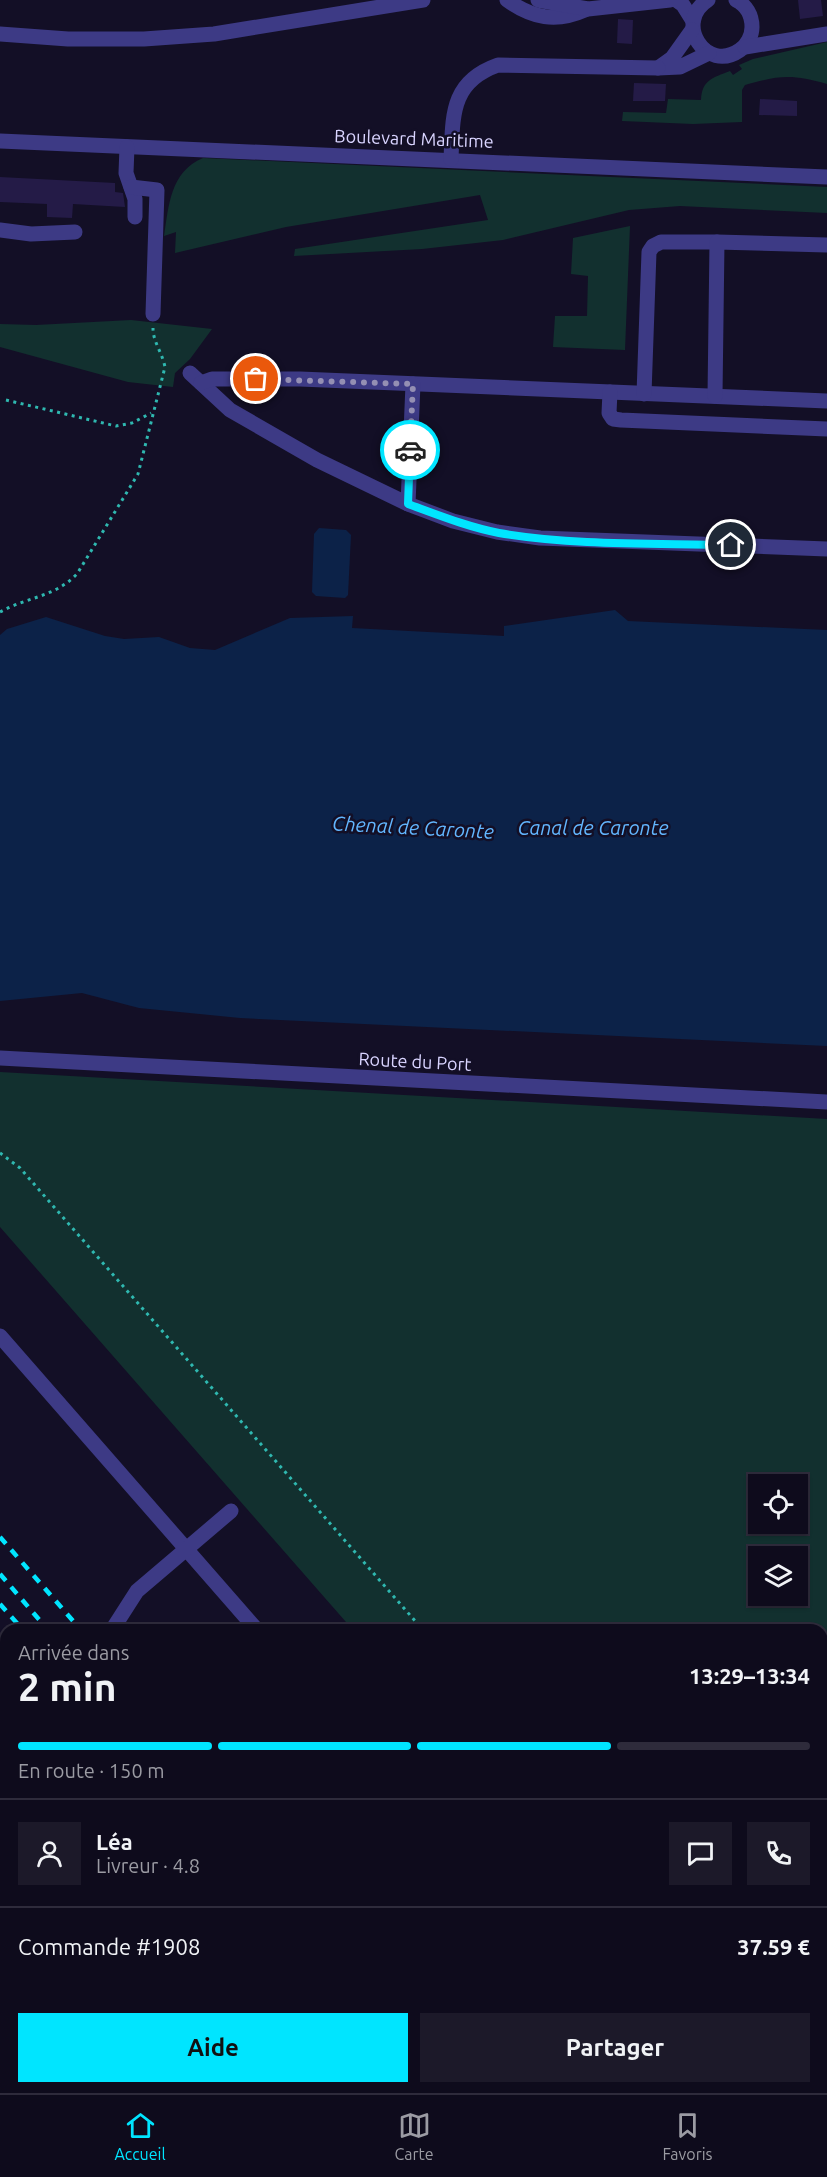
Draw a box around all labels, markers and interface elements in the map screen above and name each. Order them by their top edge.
street label: Boulevard Maritime [334,125,494,151]
pin [230,353,281,404]
icon: bag [239,362,272,395]
courier [380,420,440,480]
icon: car [394,434,427,467]
pin [705,519,756,570]
icon: home [714,528,747,561]
water label: Chenal de Caronte [331,811,495,843]
water label: Canal de Caronte [517,816,669,839]
street label: Route du Port [358,1048,472,1074]
map controls [748,1474,808,1606]
button: locate [748,1474,808,1534]
button: layers [748,1546,808,1606]
text: Arrivée dans [18,1641,129,1664]
text: 13:29–13:34 [689,1663,810,1688]
text: 2 min [18,1665,117,1708]
text: En route · 150 m [18,1759,165,1782]
button: person [18,1822,81,1885]
button: chat [669,1822,732,1885]
button: phone [747,1822,810,1885]
text: Léa [96,1829,133,1854]
text: Livreur · 4.8 [96,1854,200,1877]
text: Commande #1908 [18,1934,200,1959]
text: 37.59 € [737,1934,810,1959]
button: Aide [18,2013,408,2082]
button: Partager [420,2013,810,2082]
tab: Accueil [114,2109,166,2163]
tab: Carte [394,2109,434,2163]
tab: Favoris [663,2109,713,2163]

